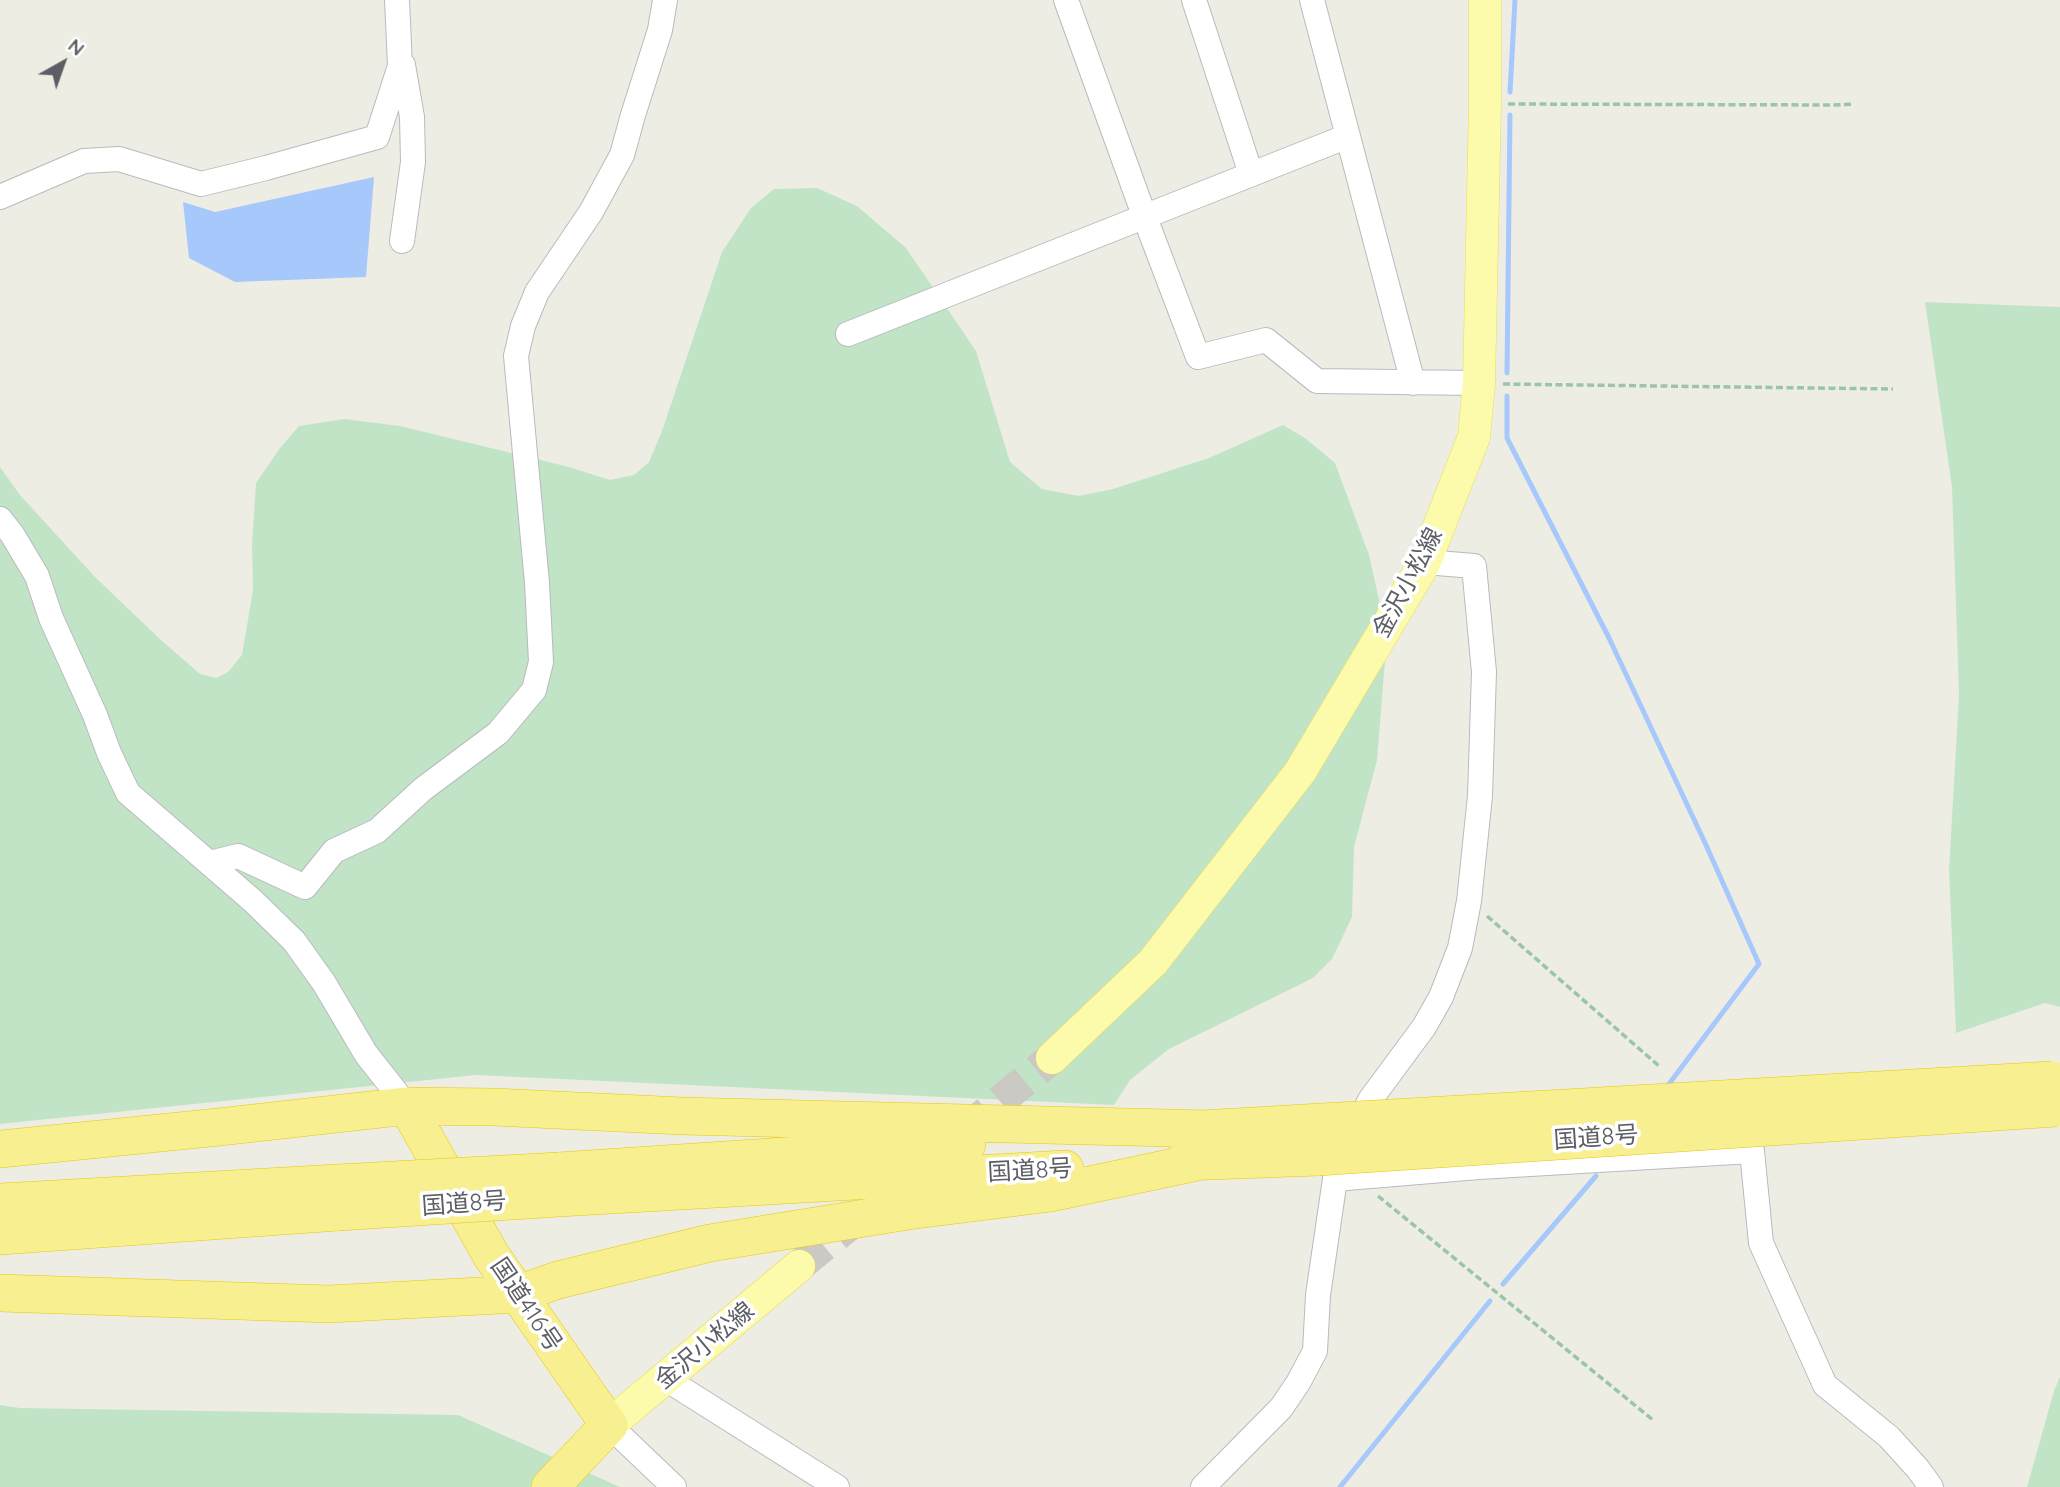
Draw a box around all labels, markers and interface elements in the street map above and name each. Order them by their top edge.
north arrow [28,28,98,98]
text: N [63,33,90,61]
street label: 金沢小松線 [1367,523,1449,643]
street label: 国道8号 [1553,1121,1639,1155]
street label: 国道8号 [987,1154,1073,1188]
street label: 国道8号 [421,1187,507,1221]
street label: 国道416号 [484,1253,568,1357]
street label: 金沢小松線 [650,1296,760,1396]

